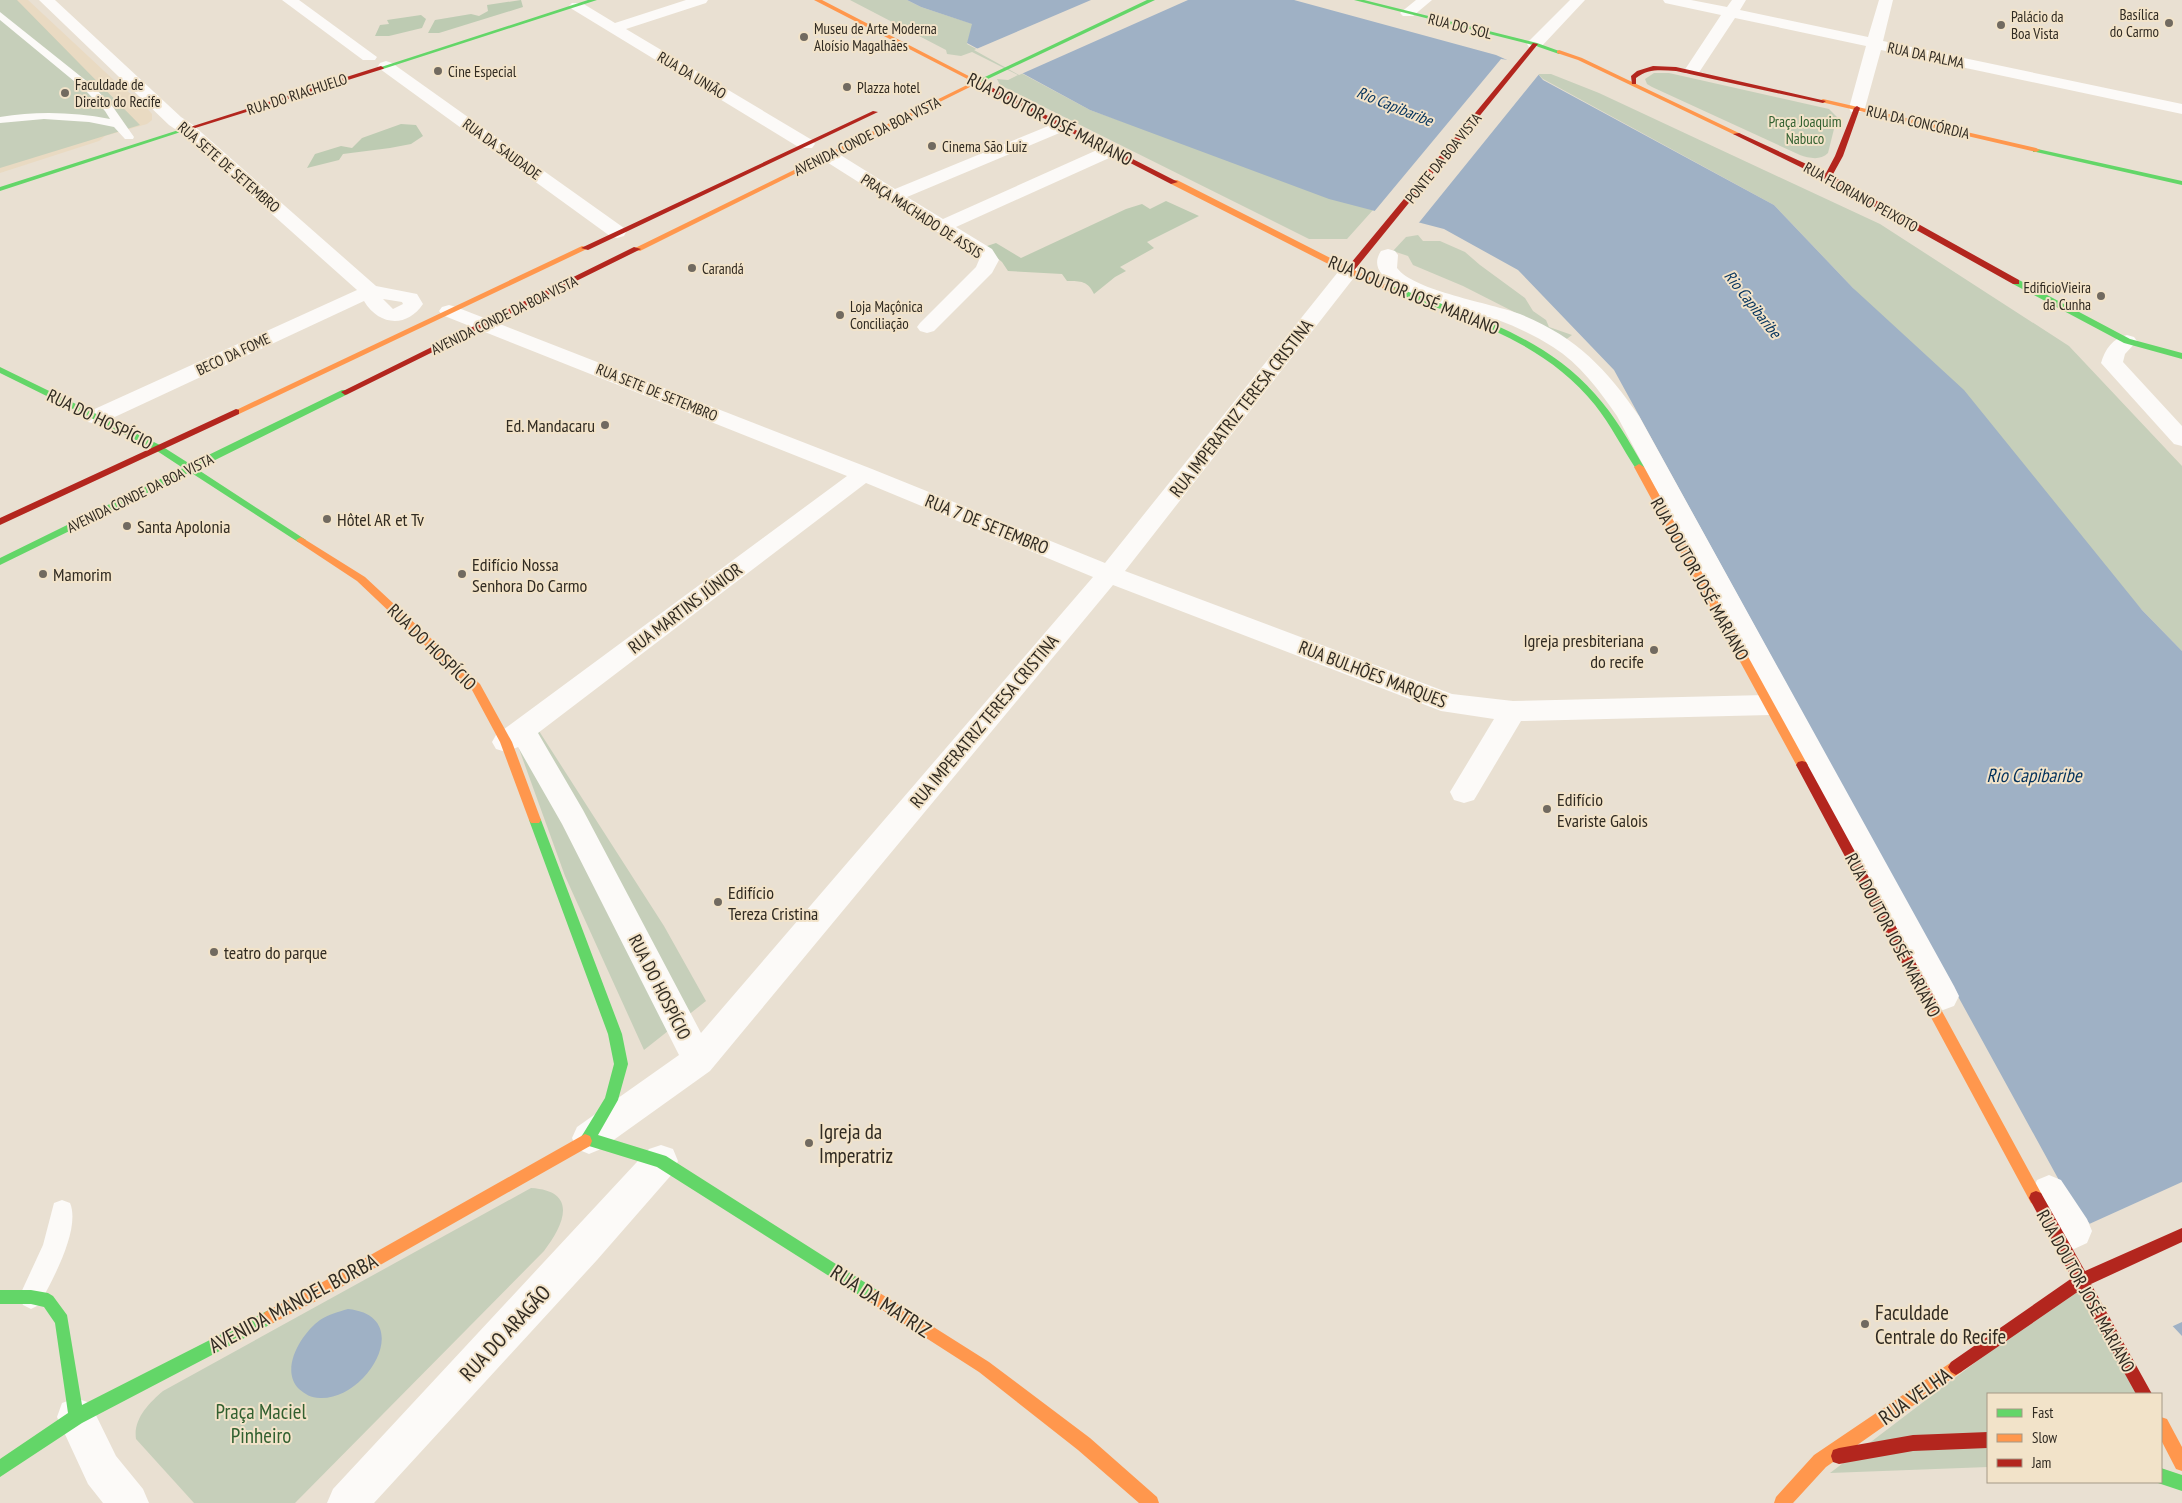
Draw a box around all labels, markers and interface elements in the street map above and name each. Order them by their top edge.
place label: Basílica do Carmo [2110,5,2159,41]
place label: Palácio da Boa Vista [2011,7,2064,43]
street label: RUA DO SOL [1426,9,1495,43]
marker: Basílica do Carmo [2163,17,2175,29]
place label: Museu de Arte Moderna Aloísio Magalhães [814,19,937,55]
marker: Palácio da Boa Vista [1995,19,2007,31]
marker: Museu de Arte Moderna Aloísio Magalhães [798,31,810,43]
street label: RUA DA PALMA [1886,38,1967,73]
street label: RUA DA UNIÃO [654,47,730,103]
place label: Cine Especial [448,62,517,81]
marker: Cine Especial [432,65,444,77]
street label: RUA DOUTOR JOSÉ MARIANO [963,67,1137,171]
street label: RUA DO RIACHUELO [244,69,350,119]
place label: Faculdade de Direito do Recife [75,75,161,111]
place label: Plazza hotel [857,78,921,97]
marker: Plazza hotel [841,81,853,93]
water label: Rio Capibaribe [1354,82,1437,131]
marker: Faculdade de Direito do Recife [59,87,71,99]
street label: AVENIDA CONDE DA BOA VISTA [791,92,944,180]
street label: RUA DA CONCÓRDIA [1865,101,1972,143]
street label: PONTE DA BOA VISTA [1401,108,1486,207]
park label: Praça Joaquim Nabuco [1768,112,1842,148]
street label: RUA DA SAUDADE [459,114,545,184]
street label: RUA SETE DE SETEMBRO [174,117,284,217]
place label: Cinema São Luiz [942,137,1027,156]
marker: Cinema São Luiz [926,140,938,152]
street label: RUA FLORIANO PEIXOTO [1800,158,1922,236]
street label: PRAÇA MACHADO DE ASSIS [858,170,986,262]
street label: RUA DOUTOR JOSÉ MARIANO [1325,250,1503,340]
place label: Carandá [702,259,744,278]
marker: Carandá [686,262,698,274]
water label: Rio Capibaribe [1720,266,1786,343]
street label: AVENIDA CONDE DA BOA VISTA [428,271,581,359]
place label: EdificioVieira da Cunha [2023,278,2091,314]
marker: EdificioVieira da Cunha [2095,290,2107,302]
place label: Loja Maçônica Conciliação [850,297,923,333]
marker: Loja Maçônica Conciliação [834,309,846,321]
street label: RUA IMPERATRIZ TERESA CRISTINA [1164,314,1318,502]
street label: BECO DA FOME [193,329,273,379]
street label: RUA SETE DE SETEMBRO [594,359,720,425]
street label: RUA DO HOSPÍCIO [43,384,157,455]
place label: Ed. Mandacaru [506,414,595,437]
marker: Ed. Mandacaru [599,419,611,431]
street label: AVENIDA CONDE DA BOA VISTA [64,449,217,537]
street label: RUA 7 DE SETEMBRO [922,489,1052,559]
street label: RUA DOUTOR JOSÉ MARIANO [1646,494,1754,664]
place label: Hôtel AR et Tv [337,508,424,531]
marker: Hôtel AR et Tv [321,513,333,525]
place label: Santa Apolonia [137,515,230,538]
marker: Santa Apolonia [121,520,133,532]
place label: Edifício Nossa Senhora Do Carmo [472,553,588,597]
street label: RUA MARTINS JÚNIOR [623,557,747,658]
place label: Mamorim [53,563,112,586]
marker: Mamorim [37,568,49,580]
marker: Edifício Nossa Senhora Do Carmo [456,568,468,580]
street label: RUA DO HOSPÍCIO [383,599,481,695]
street label: RUA IMPERATRIZ TERESA CRISTINA [905,629,1064,812]
place label: Igreja presbiteriana do recife [1523,629,1644,673]
street label: RUA BULHÕES MARQUES [1296,635,1451,713]
marker: Igreja presbiteriana do recife [1648,644,1660,656]
water label: Rio Capibaribe [1986,763,2083,787]
place label: Edifício Evariste Galois [1557,788,1648,832]
marker: Edifício Evariste Galois [1541,803,1553,815]
street label: RUA DOUTOR JOSÉ MARIANO [1840,849,1946,1021]
place label: Edifício Tereza Cristina [728,881,818,925]
marker: Edifício Tereza Cristina [712,896,724,908]
street label: RUA DO HOSPÍCIO [624,931,696,1043]
place label: teatro do parque [224,941,327,964]
marker: teatro do parque [208,946,220,958]
place label: Igreja da Imperatriz [819,1118,893,1169]
marker: Igreja da Imperatriz [803,1137,815,1149]
street label: RUA DOUTOR JOSÉ MARIANO [2032,1206,2140,1376]
street label: AVENIDA MANOEL BORBA [204,1247,382,1359]
street label: RUA DA MATRIZ [826,1258,936,1344]
street label: RUA DO ARAGÃO [454,1279,556,1387]
place label: Faculdade Centrale do Recife [1875,1299,2006,1350]
marker: Faculdade Centrale do Recife [1859,1318,1871,1330]
street label: RUA VELHA [1873,1361,1957,1431]
legend [1987,1393,2162,1483]
park label: Praça Maciel Pinheiro [216,1398,306,1449]
text: Fast [2032,1403,2053,1422]
text: Slow [2032,1428,2057,1447]
text: Jam [2031,1453,2051,1472]

